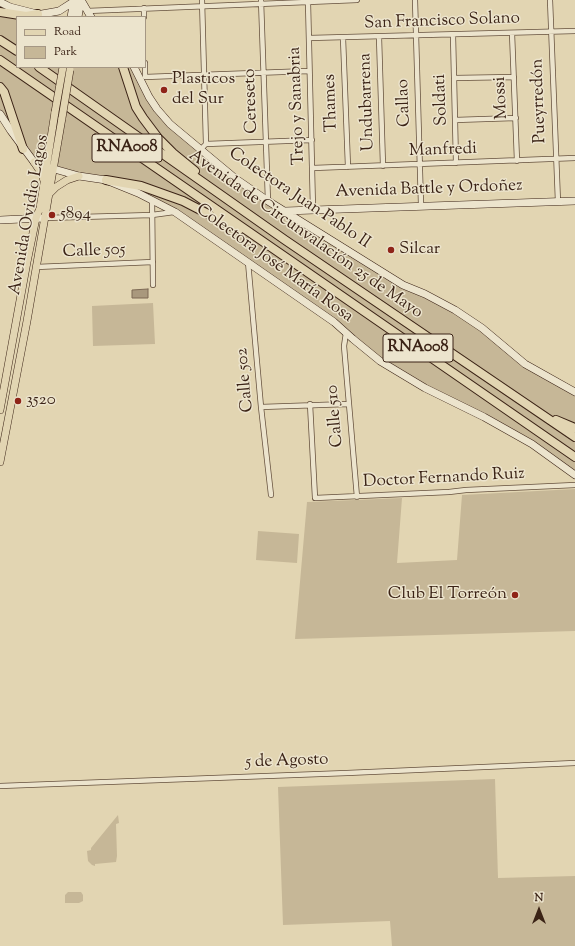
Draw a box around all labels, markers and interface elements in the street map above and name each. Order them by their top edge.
street label: San Francisco Solano [364,9,520,35]
legend [16,16,146,68]
text: Road [54,23,81,41]
text: Park [54,43,77,61]
street label: Trejo y Sanabria [286,46,310,166]
street label: Undubarrena [356,53,380,151]
street label: Pueyrredón [528,58,552,144]
street label: Cereseto [241,68,263,134]
place label: Plasticos del Sur [172,70,235,110]
street label: Thames [321,74,343,132]
street label: Soldati [431,74,453,126]
street label: Mossi [491,76,513,120]
street label: Callao [394,79,416,127]
marker: Plasticos del Sur [159,85,169,95]
street label: Avenida Ovidio Lagos [6,133,54,297]
road number: RNA008 [92,134,162,162]
street label: Manfredi [409,140,477,162]
street label: Colectora Juan Pablo II [224,144,374,254]
street label: Avenida de Circunvalación 25 de Mayo [184,146,426,324]
street label: Avenida Battle y Ordoñez [335,177,523,203]
street label: Colectora José María Rosa [191,200,357,328]
place label: 5894 [60,205,91,225]
marker: 5894 [47,210,57,220]
place label: Silcar [399,240,440,260]
street label: Calle 505 [62,241,126,263]
marker: Silcar [386,245,396,255]
road number: RNA008 [383,334,453,362]
street label: Calle 502 [233,347,259,413]
street label: Calle 510 [323,384,349,448]
place label: 3520 [26,391,56,411]
marker: 3520 [13,396,23,406]
street label: Doctor Fernando Ruiz [363,465,525,493]
place label: Club El Torreón [388,585,507,605]
marker: Club El Torreón [510,590,520,600]
street label: 5 de Agosto [245,750,329,774]
north arrow [519,890,559,930]
text: N [535,890,543,906]

